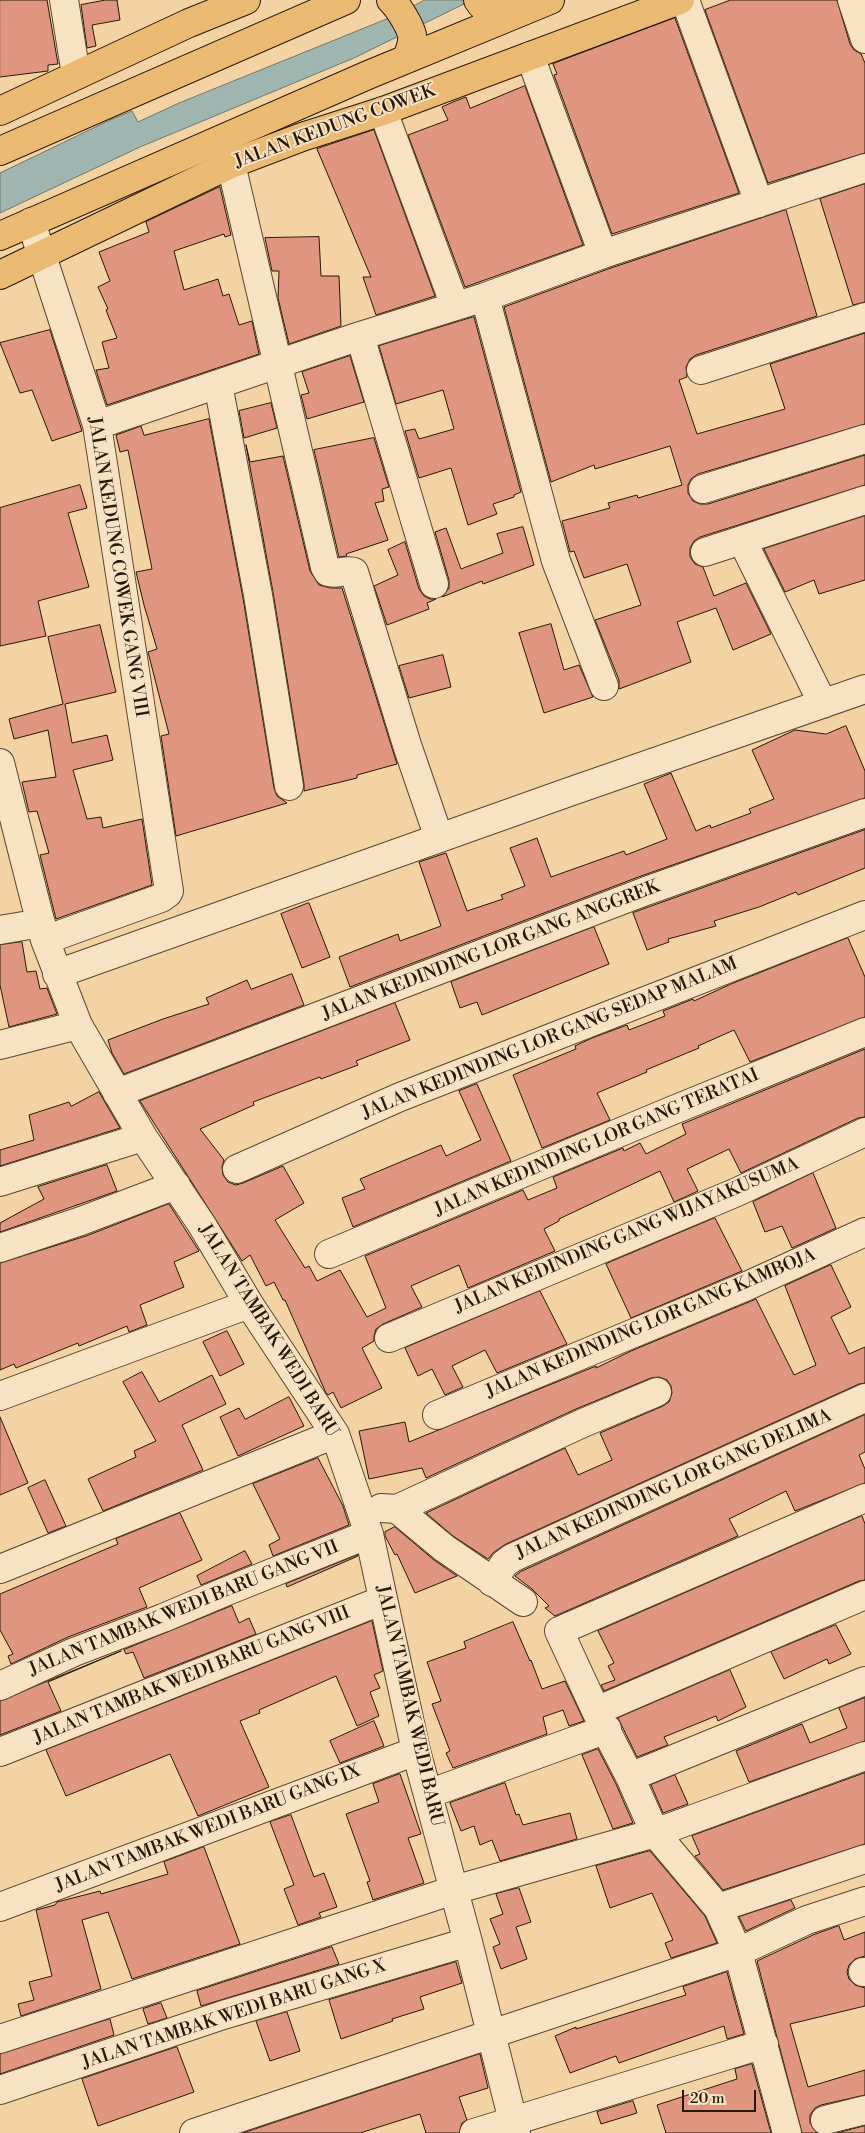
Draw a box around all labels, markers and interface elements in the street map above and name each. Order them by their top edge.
street label: JALAN KEDUNG COWEK [232,81,438,173]
street label: JALAN KEDUNG COWEK GANG VIII [83,415,151,719]
street label: JALAN KEDINDING LOR GANG ANGGREK [319,876,663,1026]
street label: JALAN KEDINDING LOR GANG SEDAP MALAM [359,954,741,1124]
street label: JALAN KEDINDING LOR GANG TERATAI [432,1065,762,1221]
street label: JALAN KEDINDING GANG WIJAYAKUSUMA [452,1153,802,1319]
street label: JALAN TAMBAK WEDI BARU [193,1221,343,1441]
street label: JALAN KEDINDING LOR GANG KAMBOJA [483,1244,819,1404]
street label: JALAN KEDINDING LOR GANG DELIMA [513,1405,835,1565]
street label: JALAN TAMBAK WEDI BARU GANG VII [26,1537,342,1681]
street label: JALAN TAMBAK WEDI BARU [371,1583,447,1829]
street label: JALAN TAMBAK WEDI BARU GANG VIII [31,1602,353,1750]
street label: JALAN TAMBAK WEDI BARU GANG IX [53,1761,363,1897]
street label: JALAN TAMBAK WEDI BARU GANG X [80,1956,388,2074]
scale bar [685,2080,759,2112]
text: 20 m [690,2089,725,2108]

